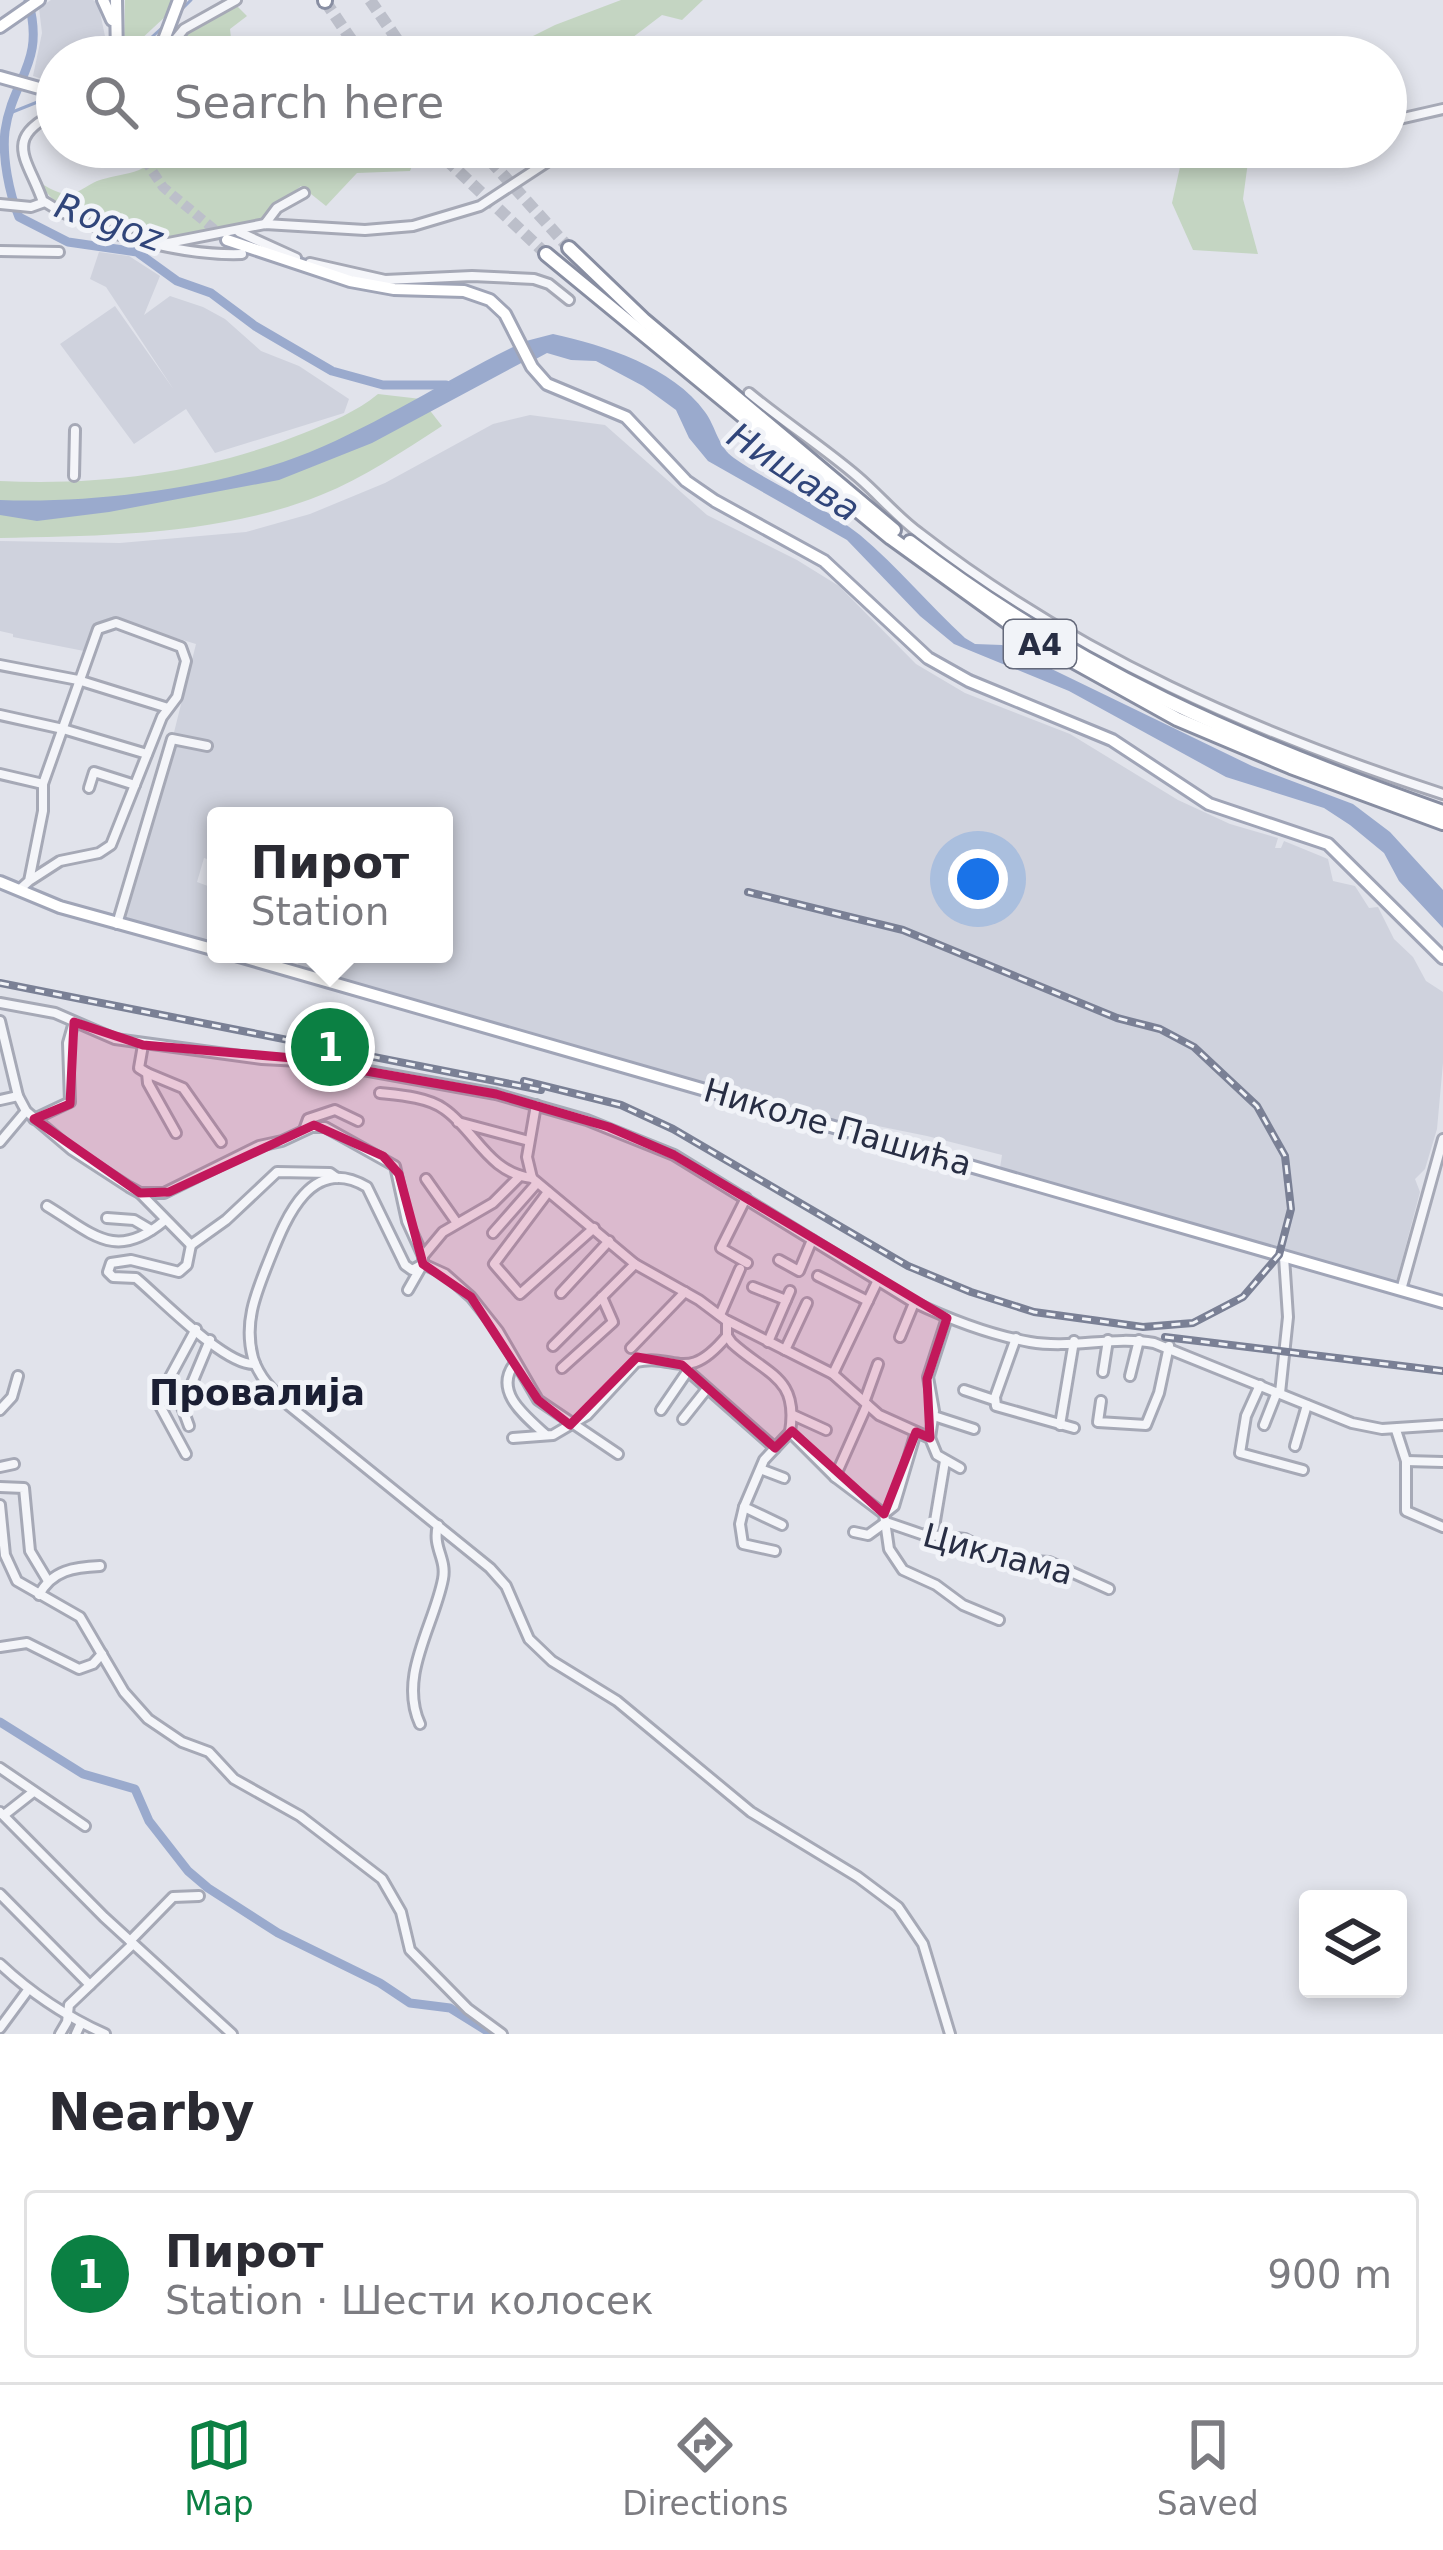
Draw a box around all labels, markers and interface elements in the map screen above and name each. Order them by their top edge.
search box [36,36,1407,168]
icon: search [78,69,144,135]
text: Search here [174,76,444,129]
water label: Rogoz [50,185,169,260]
water label: Нишава [720,414,868,530]
road number: A4 [1004,620,1076,668]
popup [207,807,453,963]
text: Пирот [251,836,409,889]
your location [948,849,1008,909]
text: Station [251,889,389,934]
pin: 1 [291,1002,369,1092]
street label: Николе Пашића [700,1070,976,1184]
district label: Провалија [149,1372,365,1413]
street label: Циклама [919,1515,1077,1593]
map controls [1299,1890,1407,1998]
button: layers [1299,1890,1407,1998]
text: Nearby [48,2083,255,2142]
text: Пирот [165,2225,323,2278]
text: 1 [76,2252,104,2297]
text: 900 m [1267,2252,1392,2297]
text: Station · Шести колосек [165,2278,654,2323]
tab: Map [184,2412,254,2523]
tab: Directions [622,2412,788,2523]
tab: Saved [1157,2412,1259,2523]

